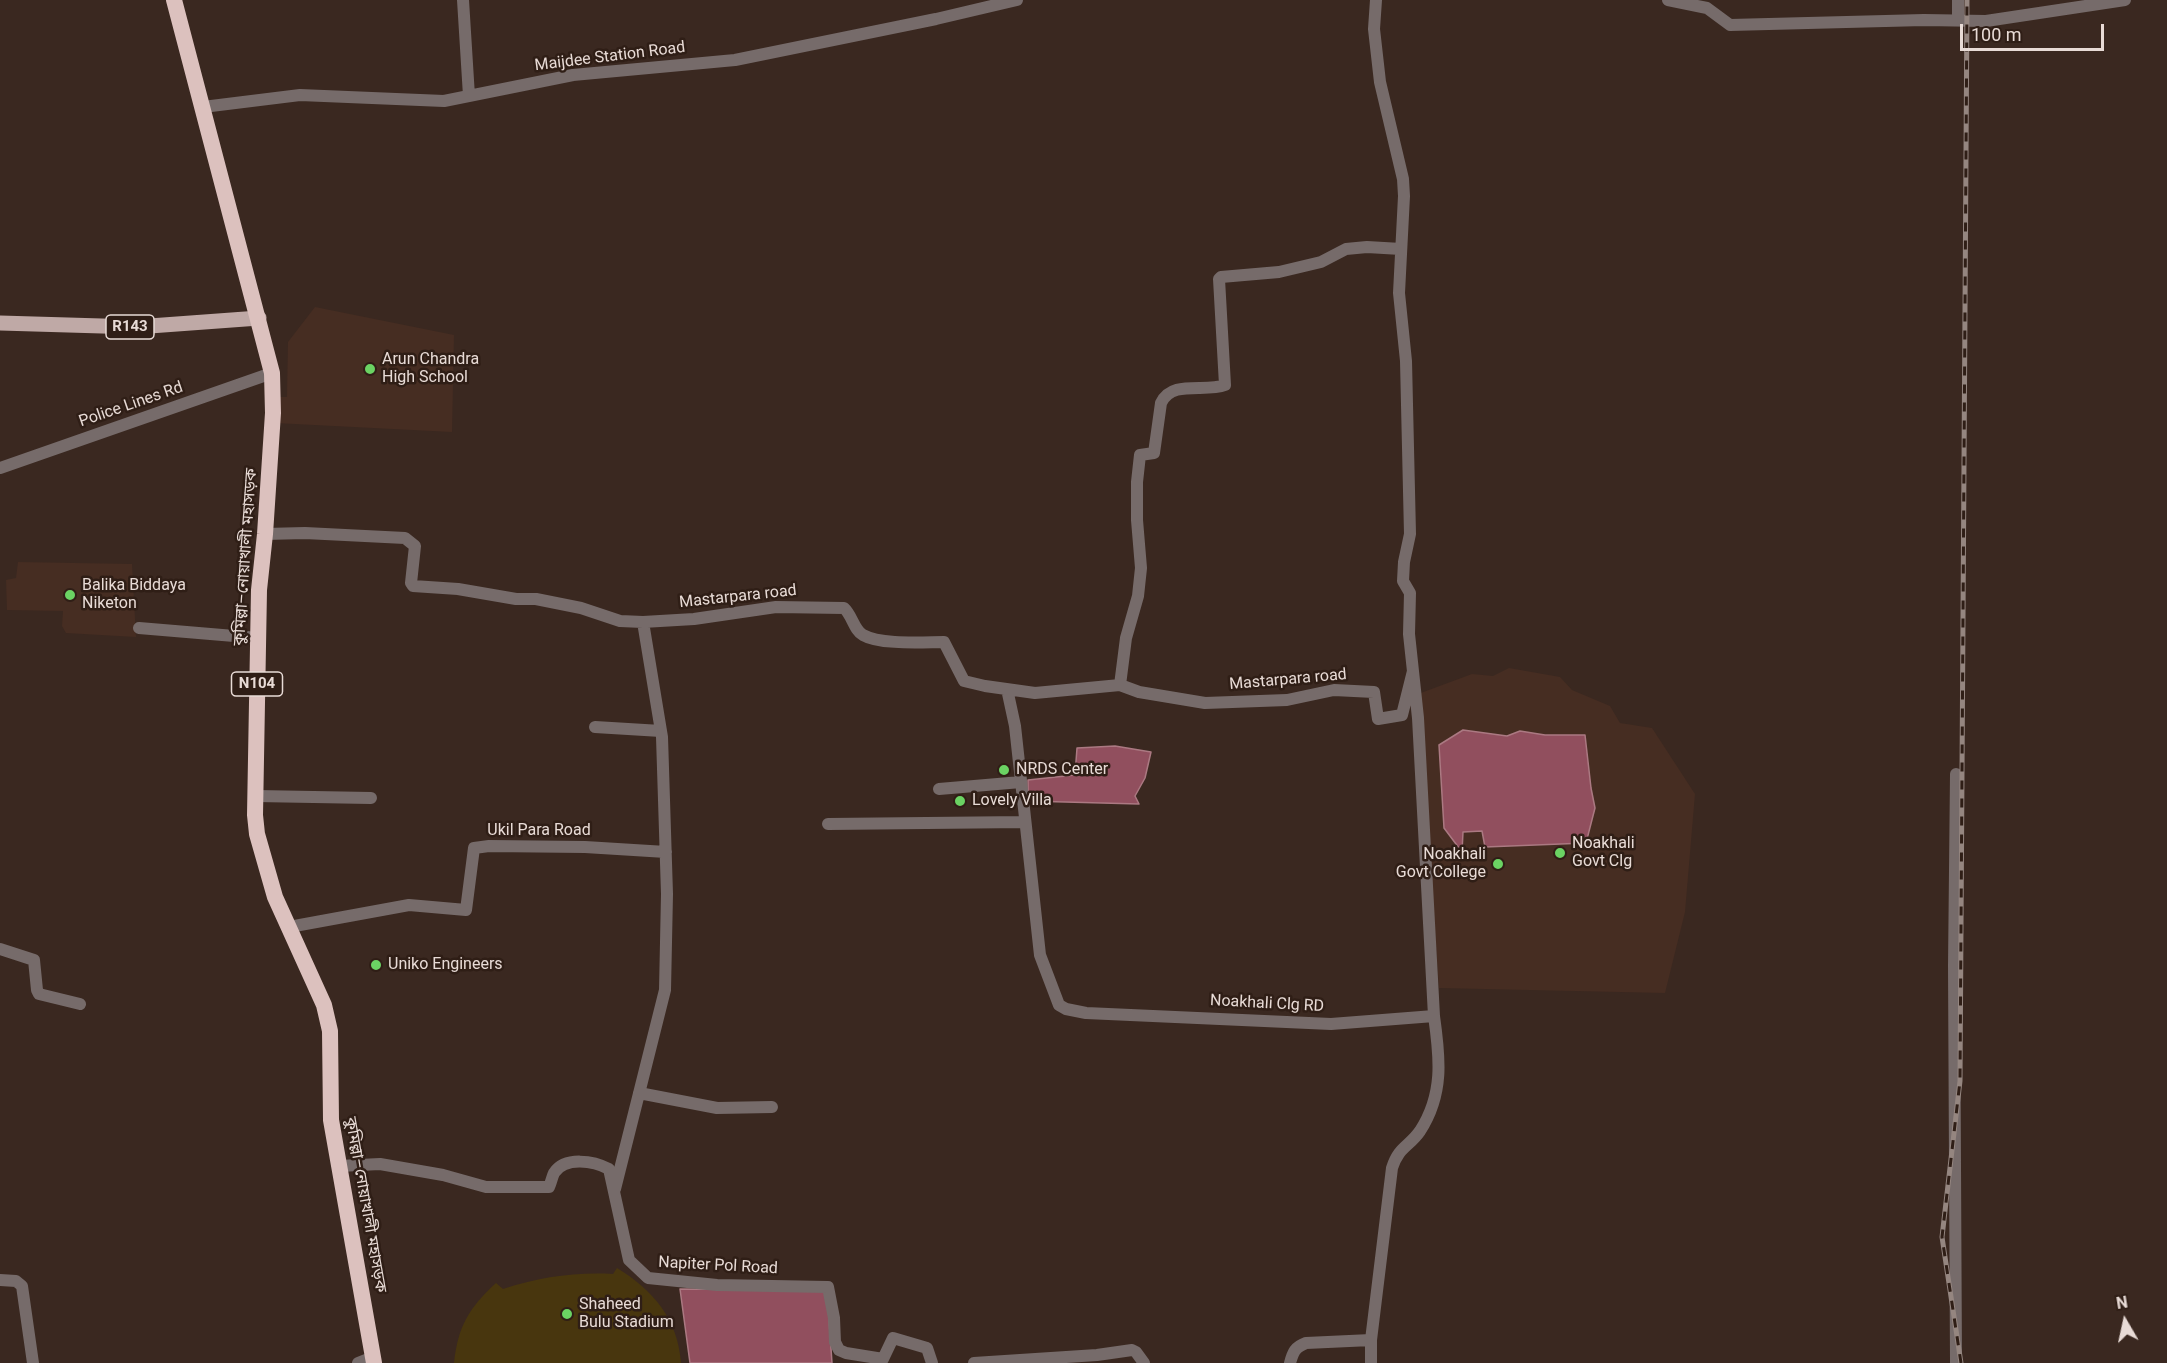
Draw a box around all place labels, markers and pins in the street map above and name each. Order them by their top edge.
place label: Arun Chandra High School [382,350,479,388]
marker: Arun Chandra High School [363,362,377,376]
place label: Balika Biddaya Niketon [82,576,186,614]
marker: Balika Biddaya Niketon [63,588,77,602]
place label: NRDS Center [1016,760,1108,780]
marker: NRDS Center [997,763,1011,777]
place label: Lovely Villa [972,791,1052,811]
marker: Lovely Villa [953,794,967,808]
place label: Noakhali Govt Clg [1572,834,1635,872]
place label: Noakhali Govt College [1396,845,1486,883]
marker: Noakhali Govt Clg [1553,846,1567,860]
marker: Noakhali Govt College [1491,857,1505,871]
place label: Uniko Engineers [388,955,503,975]
marker: Uniko Engineers [369,958,383,972]
place label: Shaheed Bulu Stadium [579,1295,674,1333]
marker: Shaheed Bulu Stadium [560,1307,574,1321]

